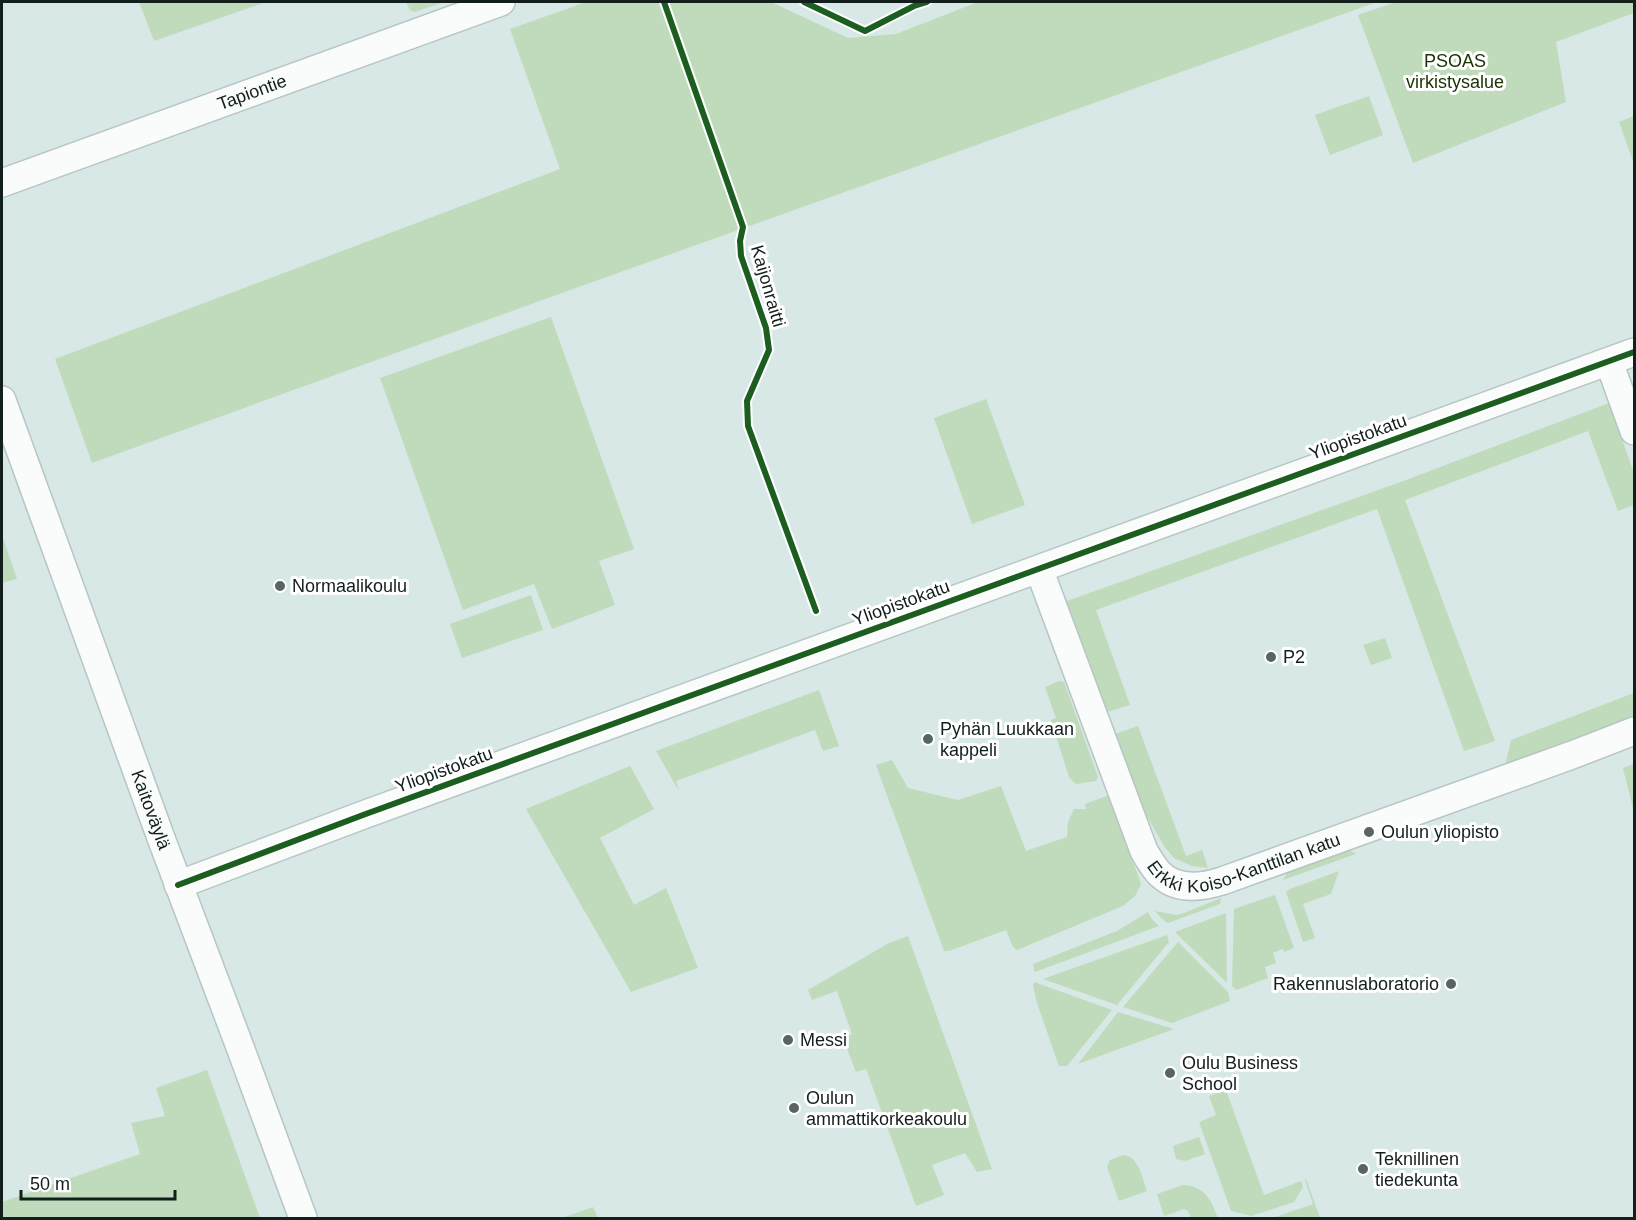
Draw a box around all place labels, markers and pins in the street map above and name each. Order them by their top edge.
place label: Normaalikoulu [292,576,407,596]
marker: Normaalikoulu [273,579,287,593]
place label: P2 [1283,647,1305,667]
marker: P2 [1264,650,1278,664]
place label: Pyhän Luukkaan kappeli [940,719,1074,760]
marker: Pyhän Luukkaan kappeli [921,732,935,746]
place label: Oulun yliopisto [1381,822,1499,842]
marker: Oulun yliopisto [1362,825,1376,839]
place label: Rakennuslaboratorio [1273,974,1439,994]
marker: Rakennuslaboratorio [1444,977,1458,991]
place label: Messi [800,1030,847,1050]
marker: Messi [781,1033,795,1047]
place label: Oulu Business School [1182,1053,1298,1094]
marker: Oulu Business School [1163,1066,1177,1080]
place label: Oulun ammattikorkeakoulu [806,1088,967,1129]
marker: Oulun ammattikorkeakoulu [787,1101,801,1115]
place label: Teknillinen tiedekunta [1375,1149,1459,1190]
marker: Teknillinen tiedekunta [1356,1162,1370,1176]

